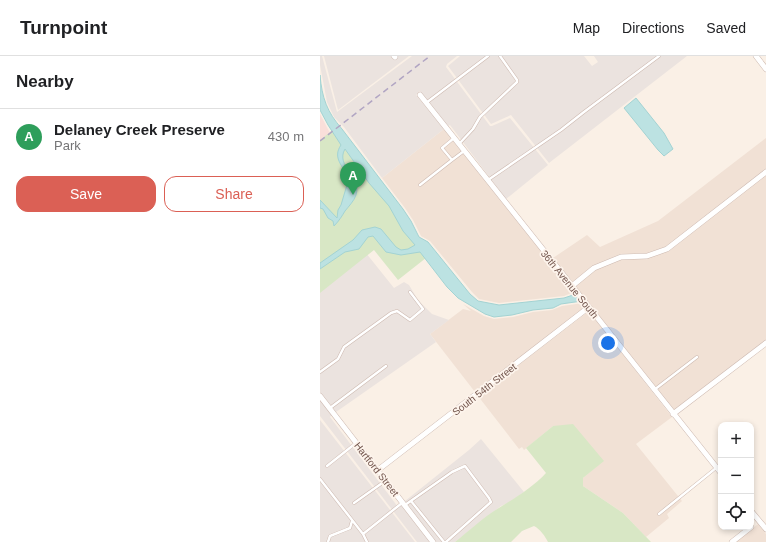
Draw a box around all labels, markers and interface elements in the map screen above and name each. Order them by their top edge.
text: Turnpoint [20,17,107,38]
text: Map [573,20,600,36]
text: Directions [622,20,684,36]
text: Saved [706,20,746,36]
text: Nearby [16,72,74,91]
text: Delaney Creek Preserve [54,121,225,138]
text: A [24,129,34,144]
text: 430 m [268,129,304,144]
text: Park [54,138,81,153]
pin: A [340,162,366,195]
button: Save [16,176,156,212]
button: Share [164,176,304,212]
street label: 36th Avenue South [539,248,600,321]
your location [598,333,618,353]
street label: South 54th Street [450,361,519,418]
map controls [718,422,754,530]
button: + [718,422,754,458]
street label: Hartford Street [352,440,401,499]
button: − [718,458,754,494]
button: locate [718,494,754,530]

